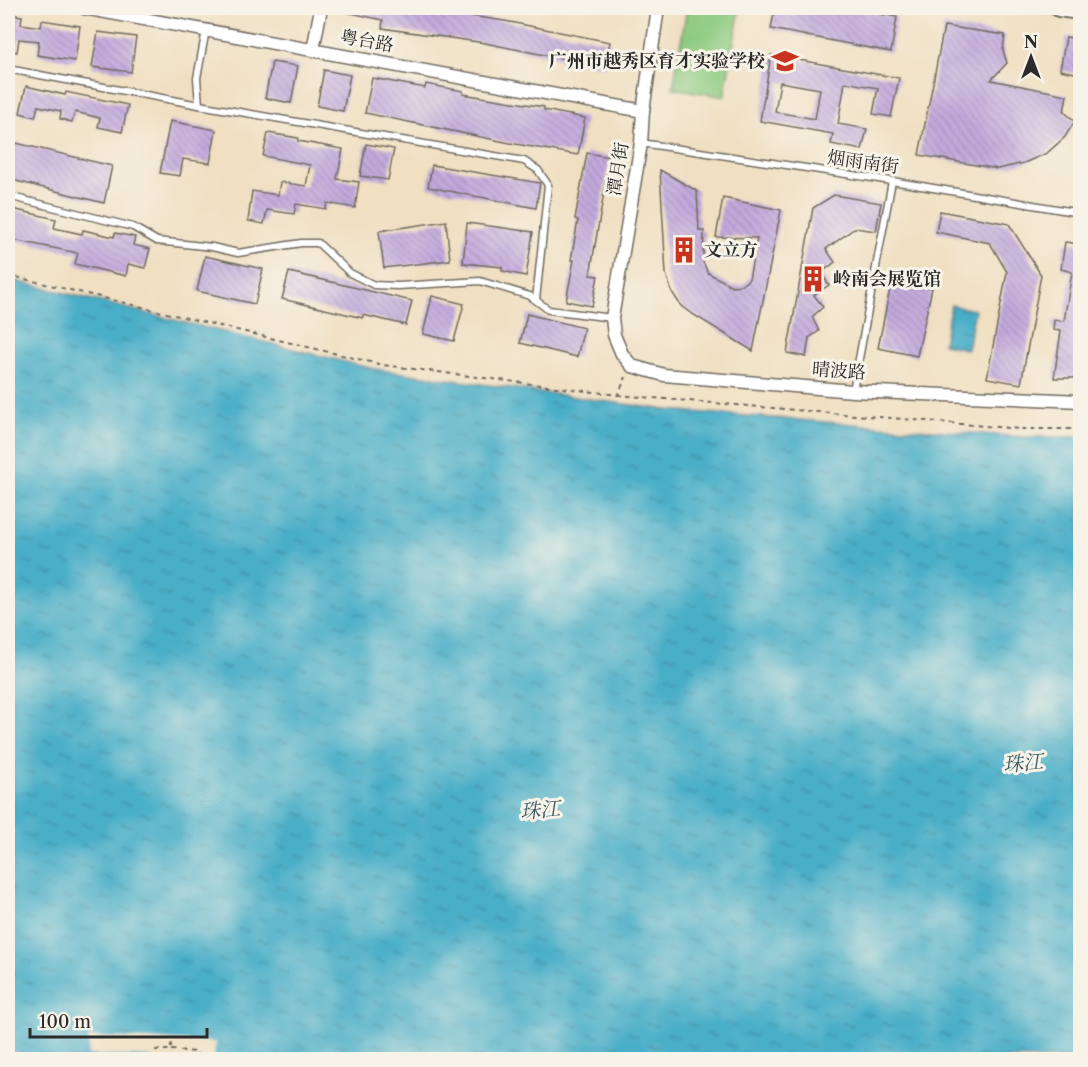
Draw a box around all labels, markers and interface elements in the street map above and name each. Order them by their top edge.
street label: 粤台路 [339,25,395,57]
north arrow [1001,27,1061,87]
text: N [1024,32,1038,52]
school or university icon: 广州市越秀区育才实验学校 [770,46,800,76]
place label: 广州市越秀区育才实验学校 [549,50,765,72]
street label: 潭月街 [603,141,633,197]
street label: 烟雨南街 [826,146,900,178]
building icon: 文立方 [669,235,699,265]
place label: 文立方 [704,239,758,261]
building icon: 岭南会展览馆 [798,264,828,294]
place label: 岭南会展览馆 [833,268,941,290]
street label: 晴波路 [811,358,867,384]
water label: 珠江 [1002,749,1047,777]
water label: 珠江 [519,796,564,824]
scale bar [30,1001,207,1039]
text: 100 m [39,1011,91,1033]

